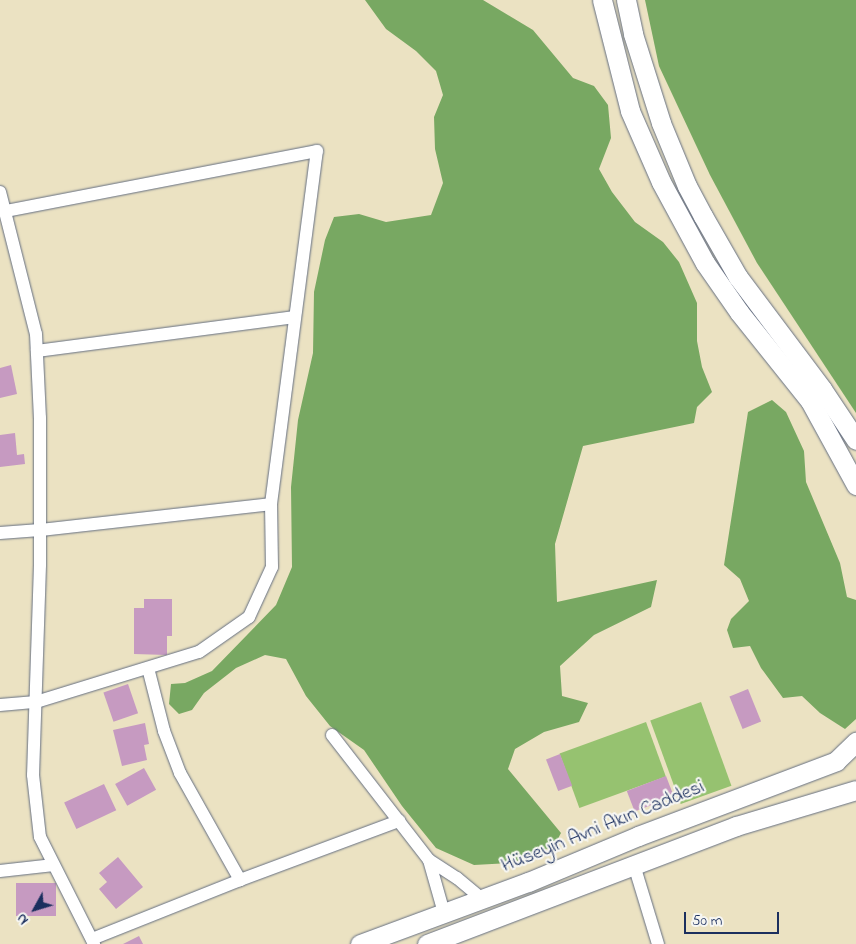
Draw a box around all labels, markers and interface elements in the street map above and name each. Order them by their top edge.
street label: Hüseyin Avni Akın Caddesi [498,775,708,879]
north arrow [10,884,60,934]
scale bar [686,902,781,934]
text: N [12,908,34,929]
text: 50 m [692,910,722,932]

